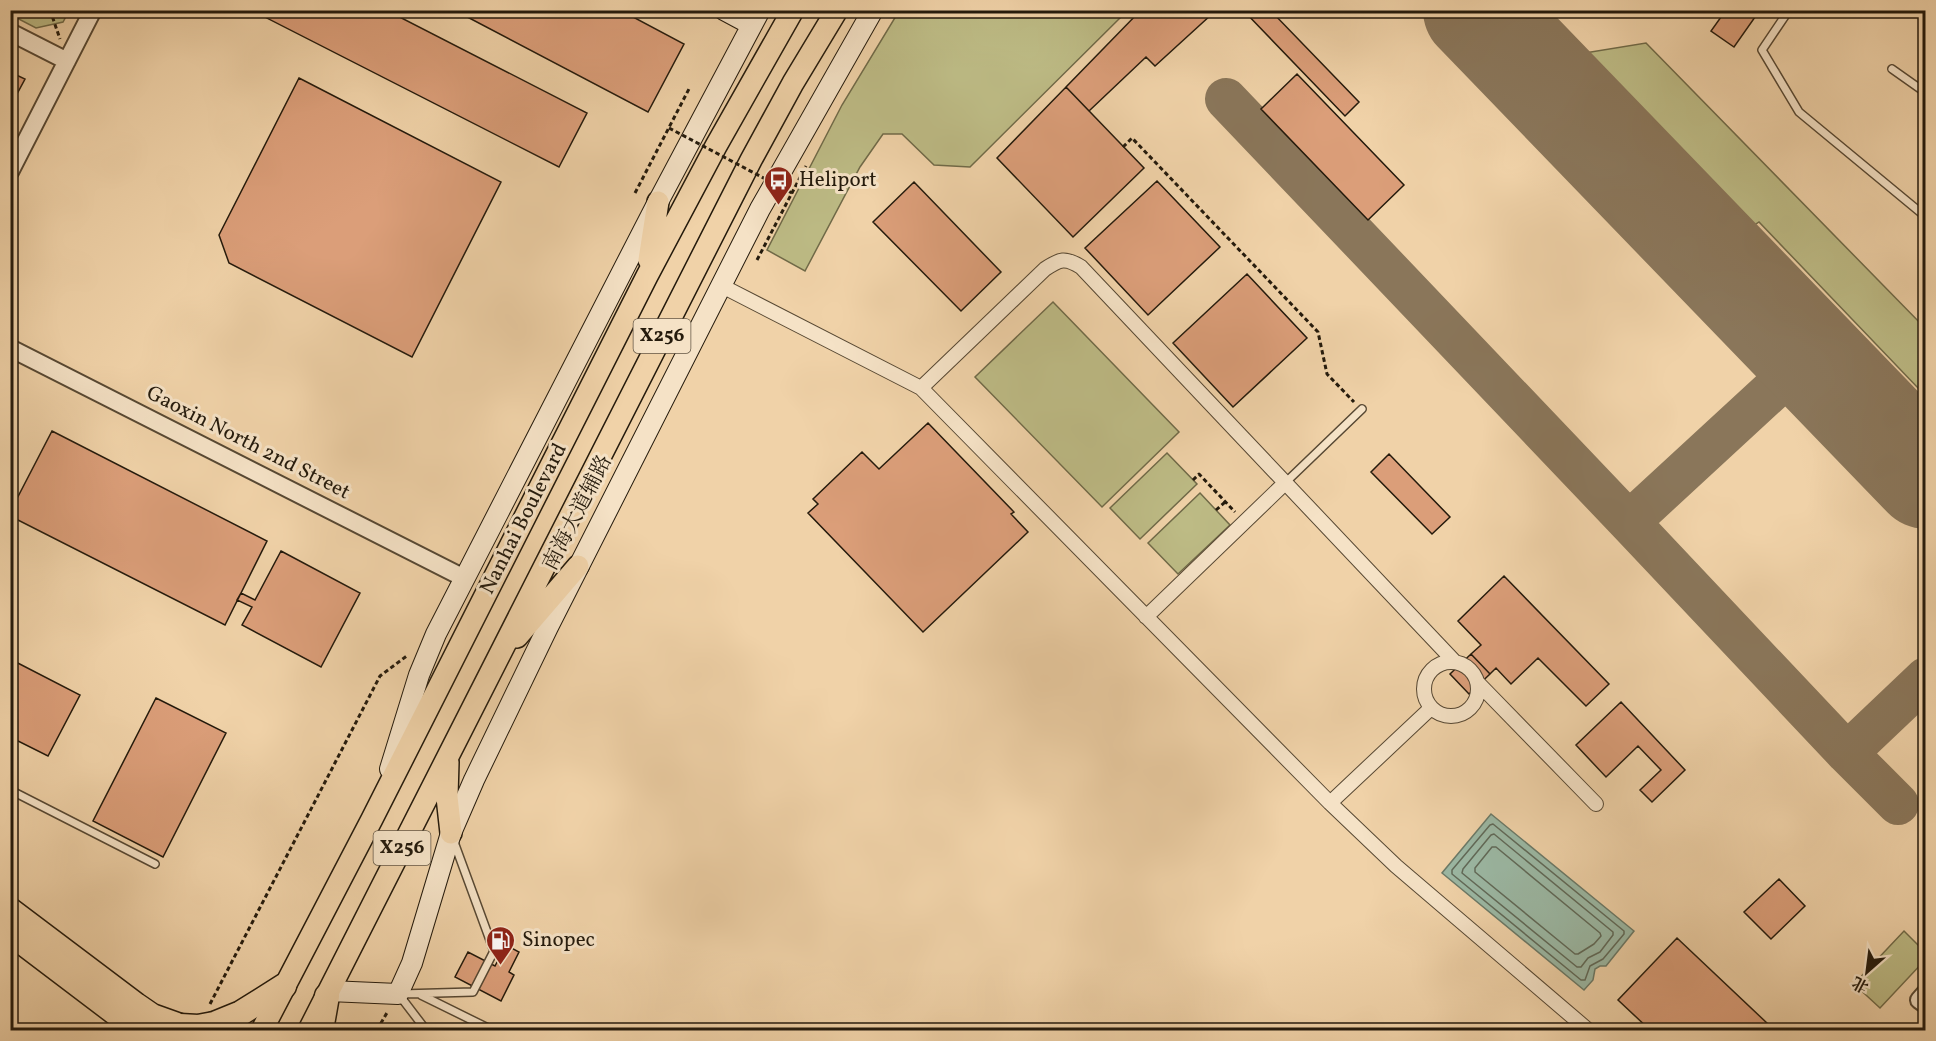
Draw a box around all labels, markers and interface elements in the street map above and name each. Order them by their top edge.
bus stop icon: Heliport [762,164,794,206]
place label: Heliport [799,166,877,195]
road number: X256 [634,319,690,353]
street label: Gaoxin North 2nd Street [141,379,355,507]
street label: Nanhai Boulevard [473,438,575,600]
street label: 南海大道辅路 [536,450,620,576]
road number: X256 [374,831,430,865]
fuel station icon: Sinopec [485,924,517,966]
place label: Sinopec [522,926,595,955]
north arrow [1837,942,1897,1002]
text: 北 [1849,970,1873,997]

